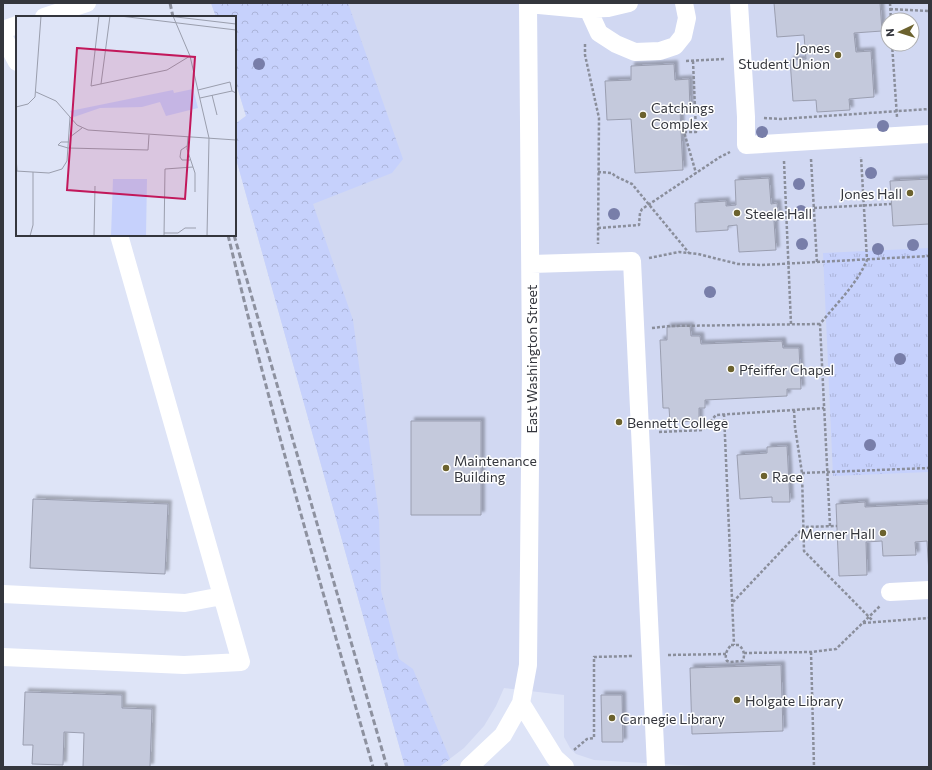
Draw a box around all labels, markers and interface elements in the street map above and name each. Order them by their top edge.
north arrow [880,12,920,52]
inset map [16,16,236,236]
text: N [883,28,896,37]
place label: Jones Student Union [738,39,830,72]
marker: Jones Student Union [833,50,843,60]
place label: Catchings Complex [651,99,714,132]
marker: Catchings Complex [638,110,648,120]
place label: Jones Hall [840,185,902,202]
marker: Jones Hall [905,188,915,198]
place label: Steele Hall [745,205,812,222]
marker: Steele Hall [732,208,742,218]
street label: East Washington Street [523,284,540,434]
place label: Pfeiffer Chapel [739,361,834,378]
marker: Pfeiffer Chapel [726,364,736,374]
place label: Bennett College [627,414,728,431]
marker: Bennett College [614,417,624,427]
place label: Maintenance Building [454,452,537,485]
marker: Maintenance Building [441,463,451,473]
place label: Race [772,468,803,485]
marker: Race [759,471,769,481]
place label: Merner Hall [800,525,875,542]
marker: Merner Hall [878,528,888,538]
place label: Holgate Library [745,692,843,709]
marker: Holgate Library [732,695,742,705]
place label: Carnegie Library [620,710,725,727]
marker: Carnegie Library [607,713,617,723]

